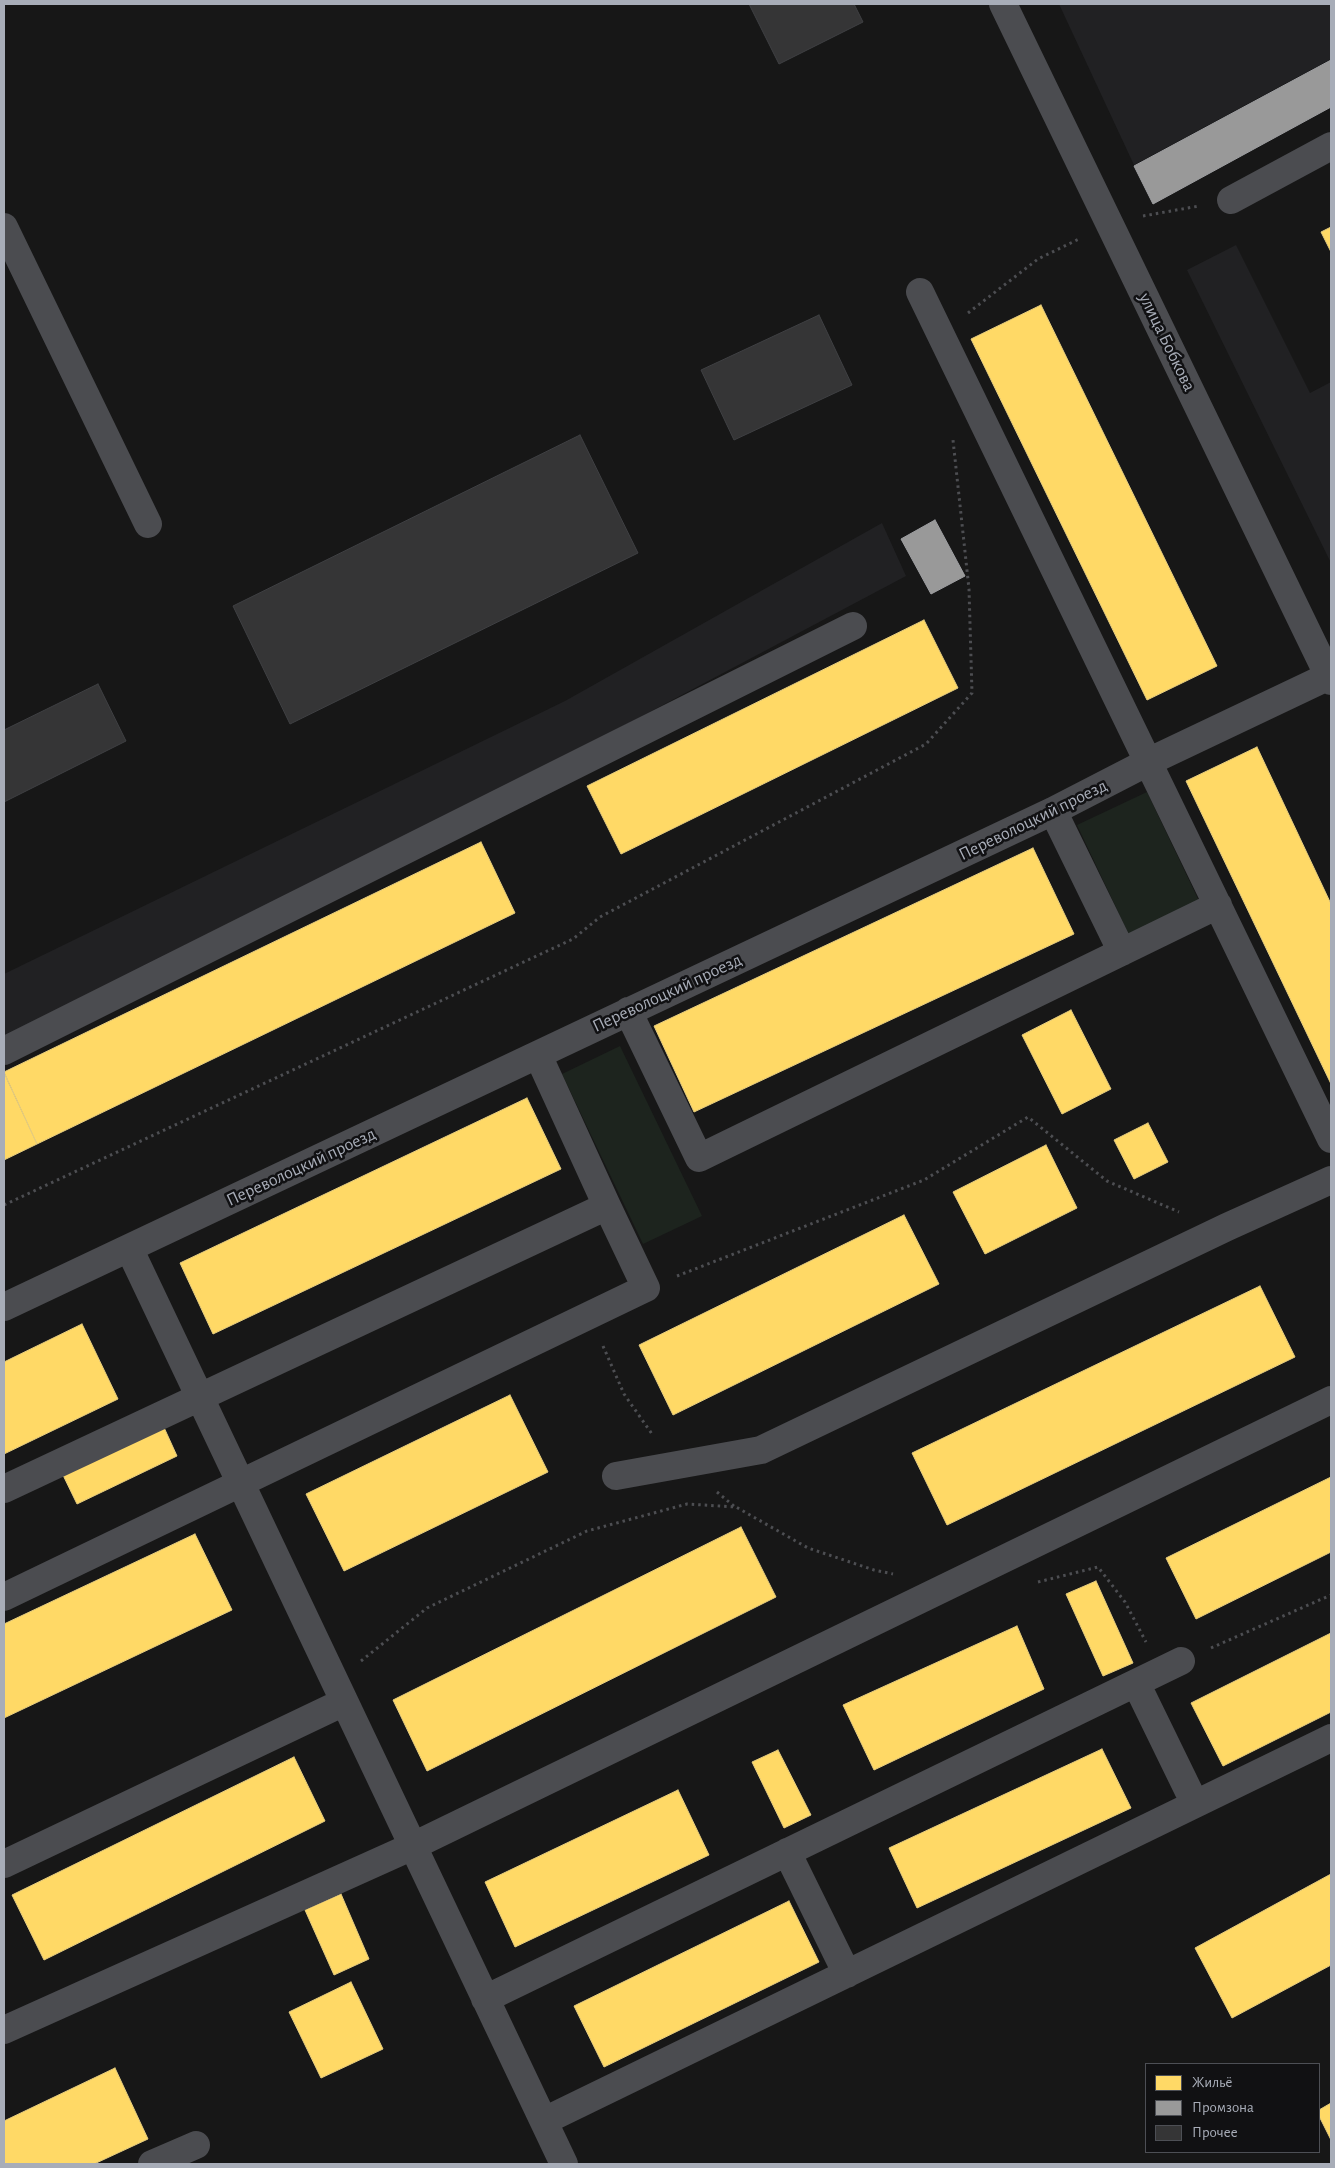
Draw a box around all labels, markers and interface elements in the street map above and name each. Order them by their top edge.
street label: улица Бобкова [1134,289,1200,395]
street label: Переволоцкий проезд [955,775,1111,865]
street label: Переволоцкий проезд [589,949,745,1037]
street label: Переволоцкий проезд [223,1123,379,1211]
legend [1145,2063,1320,2153]
text: Жильё [1192,2075,1232,2090]
text: Промзона [1192,2100,1254,2115]
text: Прочее [1192,2125,1238,2140]

